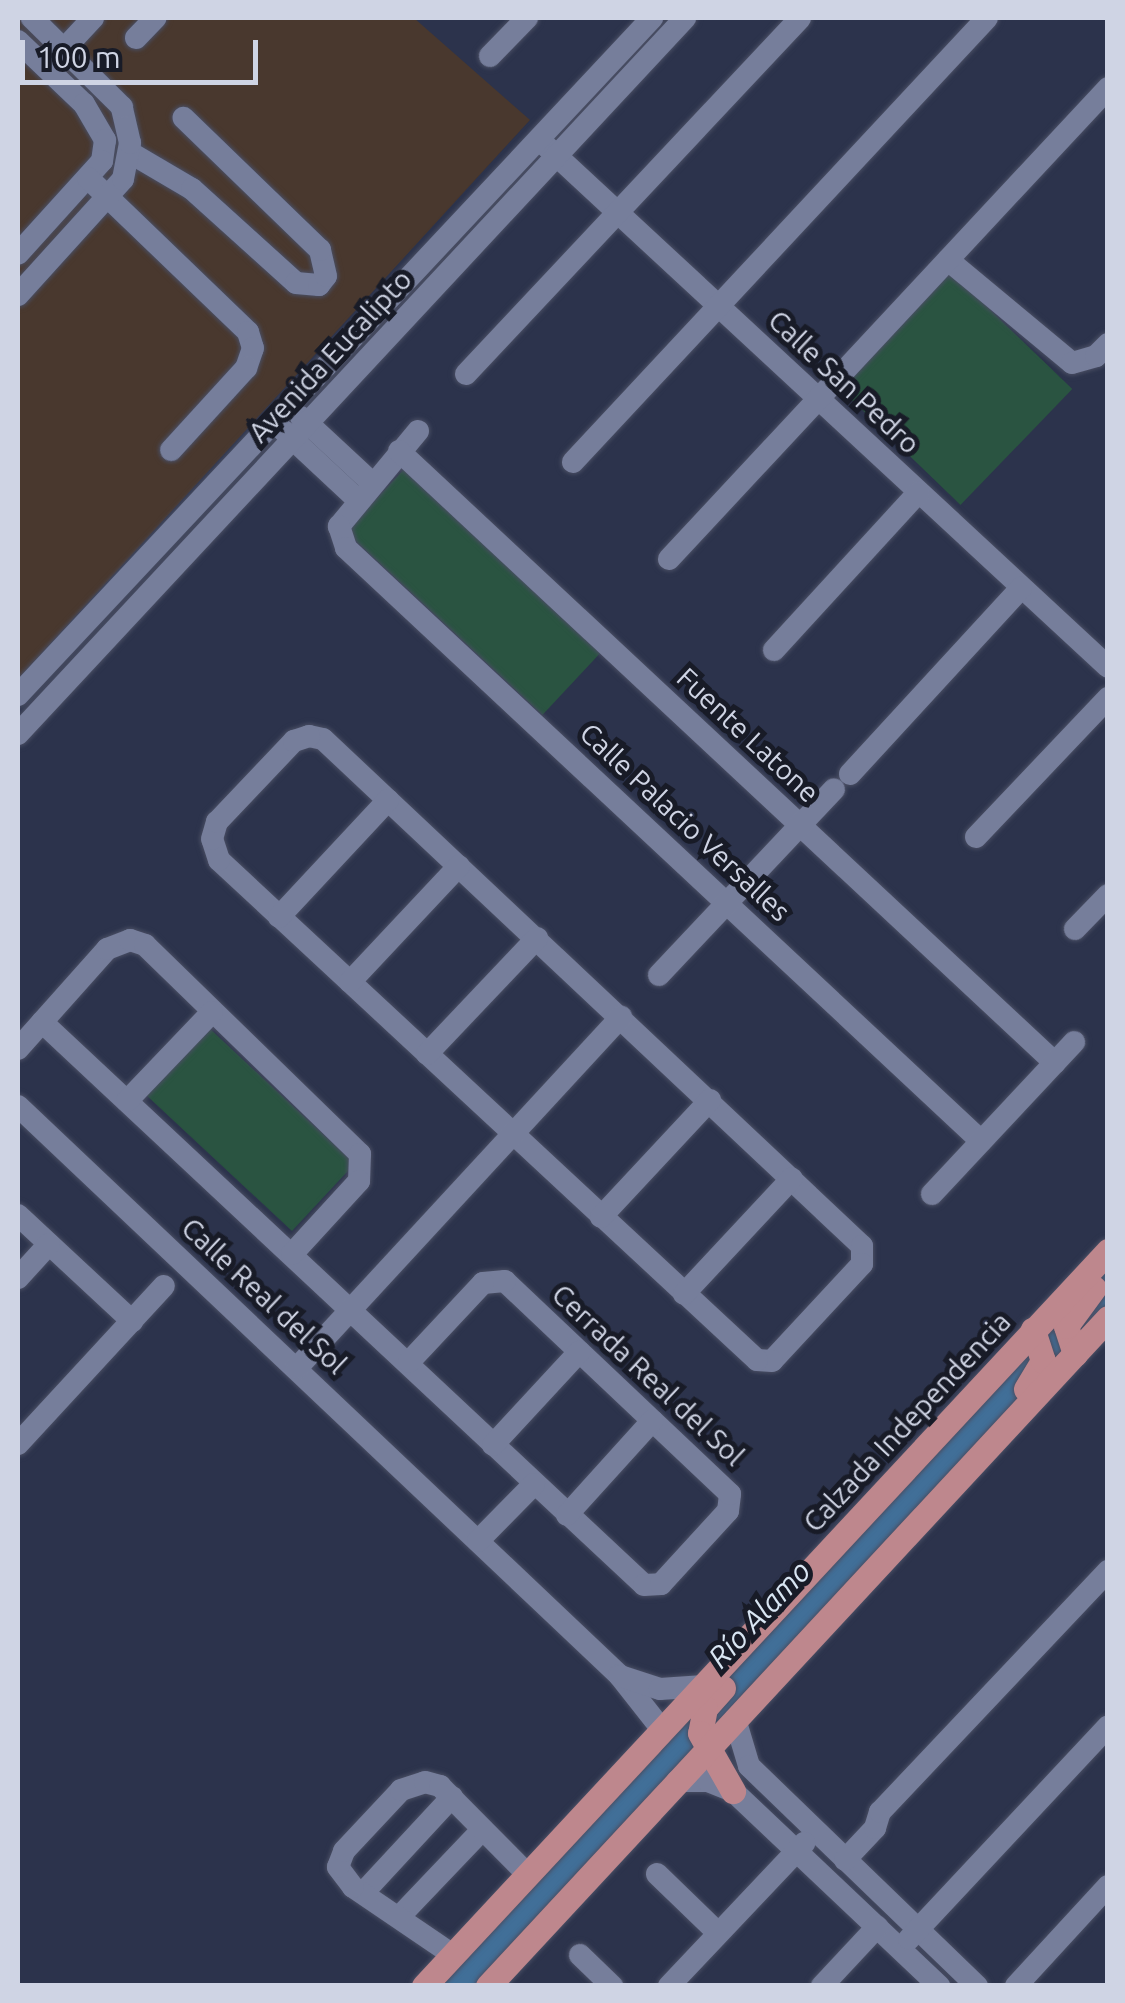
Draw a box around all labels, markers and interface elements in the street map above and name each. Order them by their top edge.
scale bar [25,20,262,82]
text: 100 m [37,40,121,74]
street label: Avenida Eucalipto [241,263,419,449]
street label: Calle San Pedro [761,303,927,461]
street label: Fuente Latone [670,661,826,809]
street label: Calle Palacio Versalles [573,716,797,928]
street label: Calle Real del Sol [175,1211,353,1381]
street label: Cerrada Real del Sol [545,1277,751,1473]
street label: Calzada Independencia [796,1305,1018,1539]
water label: Río Alamo [700,1553,818,1675]

